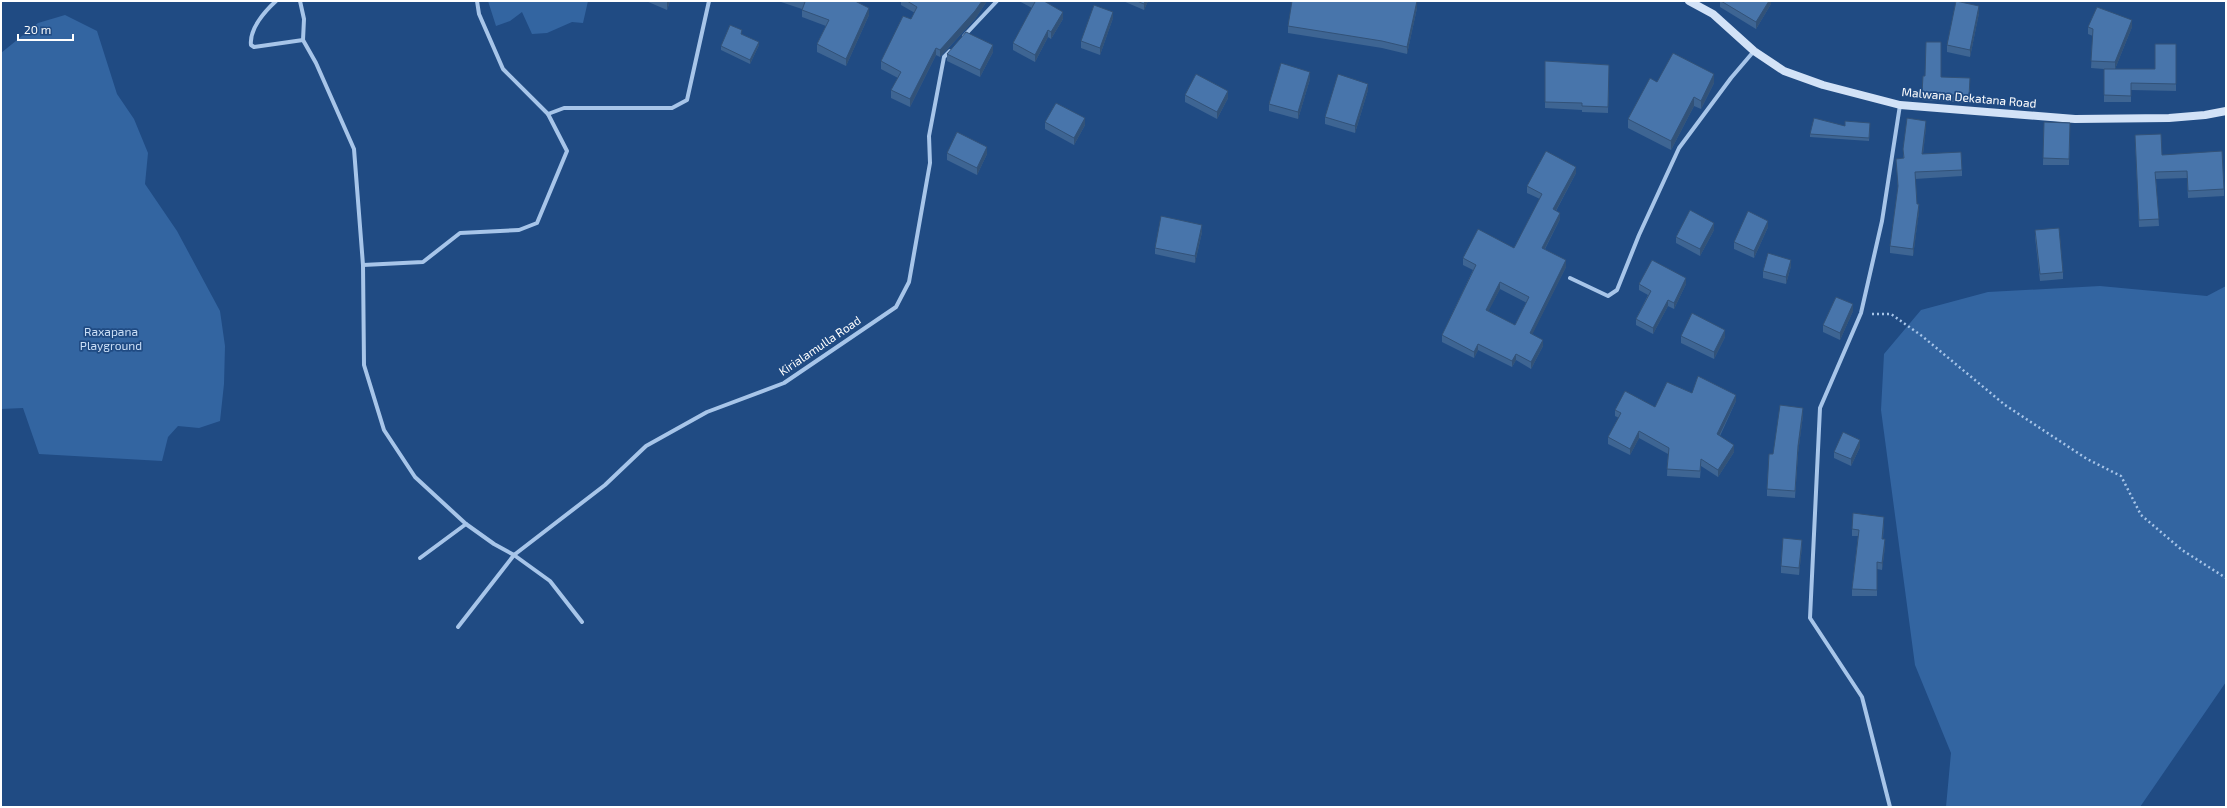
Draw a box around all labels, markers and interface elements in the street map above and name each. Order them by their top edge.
scale bar [18,16,73,42]
text: 20 m [24,22,51,36]
street label: Malwana Dekatana Road [1901,84,2037,110]
street label: Kirialamulla Road [776,313,863,378]
park label: Raxapana Playground [80,324,142,352]

